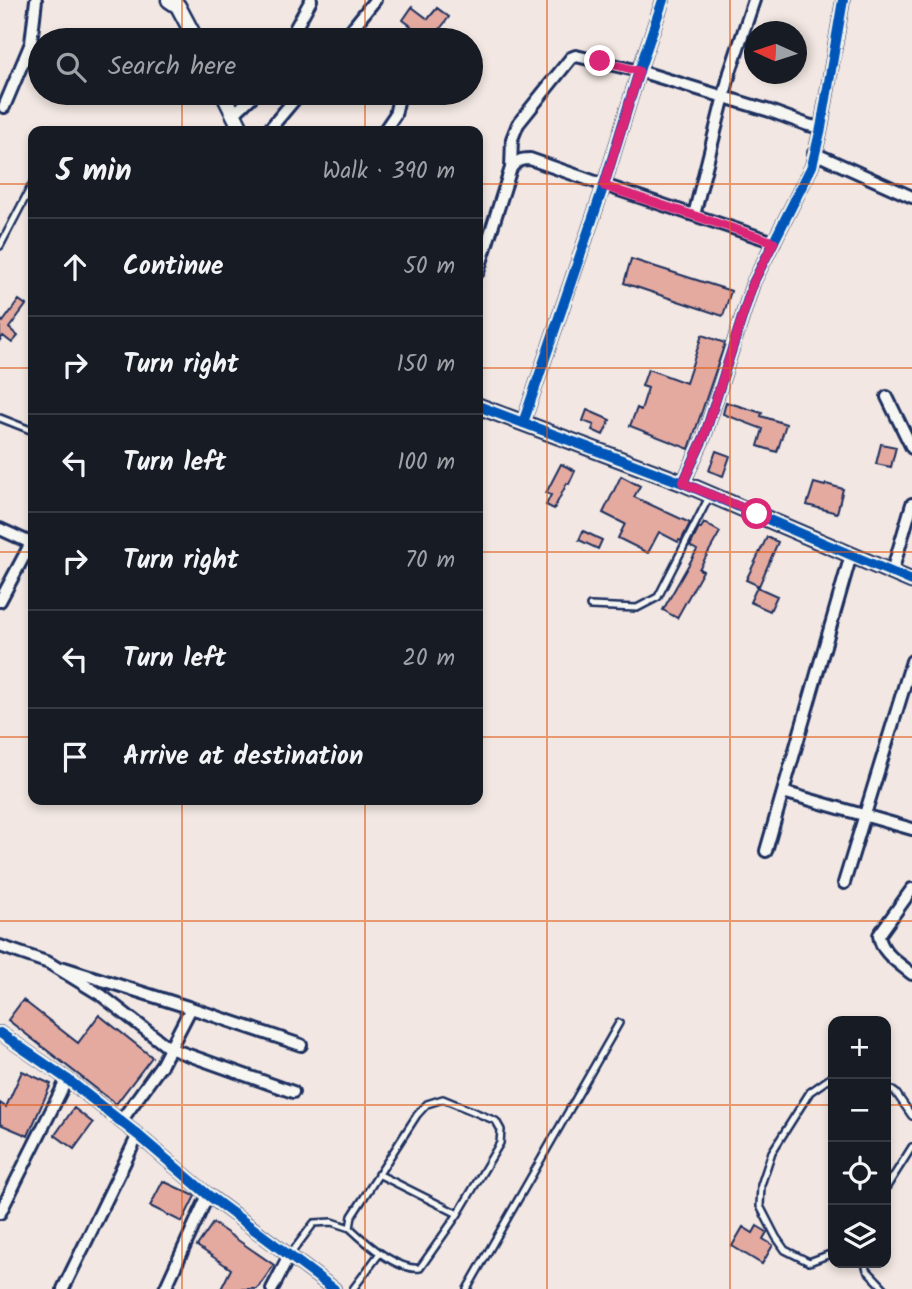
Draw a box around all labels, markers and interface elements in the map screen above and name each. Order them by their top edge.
north arrow [744,21,807,84]
search box [28,28,483,105]
route end [584,45,615,76]
text: Search here [108,46,236,88]
icon: search [52,48,90,86]
text: 5 min [56,148,132,196]
text: Walk · 390 m [323,154,455,190]
text: Continue [123,246,224,288]
icon: ahead [56,248,94,286]
text: 50 m [404,249,455,285]
text: Turn right [123,344,239,386]
icon: right [56,346,94,384]
text: 150 m [396,347,455,383]
text: Turn left [123,442,226,484]
icon: left [56,444,94,482]
text: 100 m [397,445,455,481]
route start [741,498,772,529]
text: Turn right [123,540,239,582]
icon: right [56,542,94,580]
text: 70 m [405,543,455,579]
text: Turn left [123,638,226,680]
icon: left [56,640,94,678]
text: 20 m [403,641,455,677]
text: Arrive at destination [123,736,363,778]
icon: arrive [56,738,94,776]
map controls [828,1016,891,1268]
button: + [828,1016,891,1079]
button: − [828,1079,891,1142]
button: locate [828,1142,891,1205]
button: layers [828,1205,891,1268]

